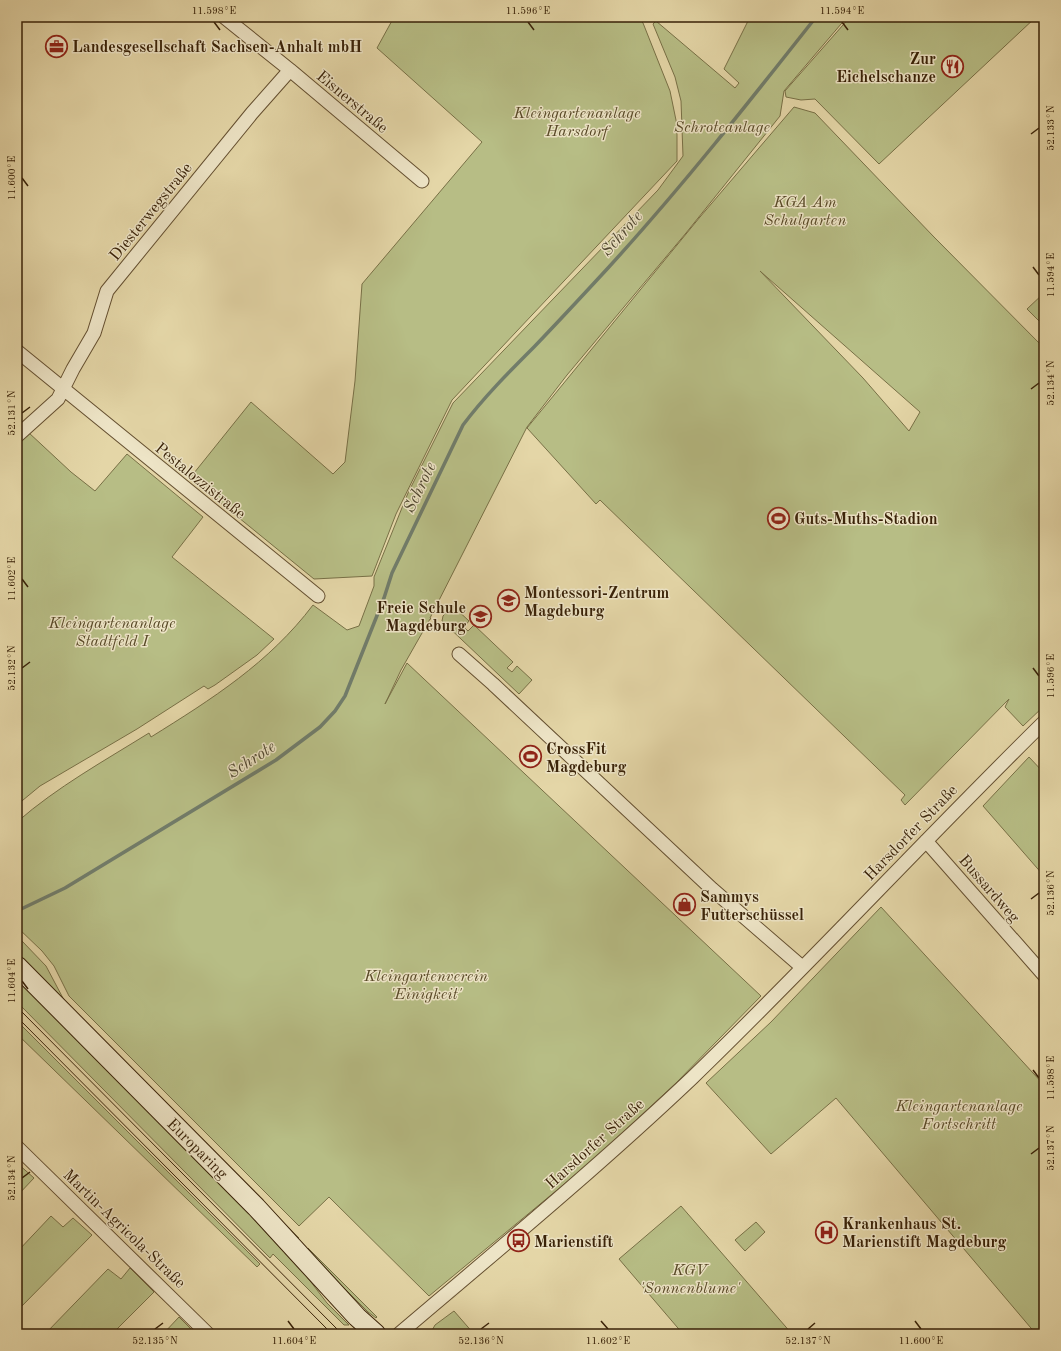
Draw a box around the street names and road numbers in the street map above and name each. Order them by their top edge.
street label: Eisnerstraße [313,68,390,137]
street label: Diesterwegstraße [107,160,196,264]
street label: Pestalozzistraße [151,440,248,523]
street label: Harsdorfer Straße [862,782,961,884]
street label: Bussardweg [955,852,1022,927]
street label: Harsdorfer Straße [543,1096,648,1193]
street label: Europaring [163,1116,230,1183]
street label: Martin-Agricola-Straße [59,1167,188,1292]

